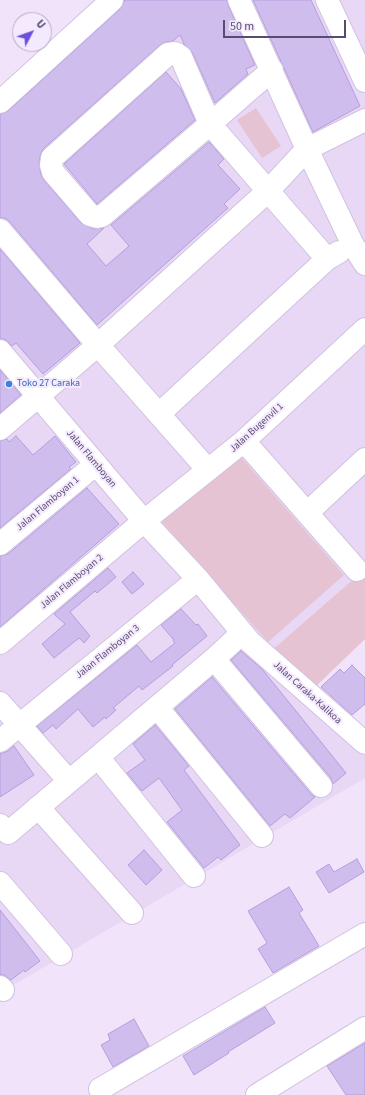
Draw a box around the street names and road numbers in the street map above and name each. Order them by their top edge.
street label: Jalan Bugenvil 1 [228,401,286,455]
street label: Jalan Flamboyan [63,428,119,490]
street label: Jalan Flamboyan 1 [14,474,82,534]
street label: Jalan Flamboyan 2 [38,552,106,612]
street label: Jalan Flamboyan 3 [74,623,142,681]
street label: Jalan Caraka-Kalikoa [270,659,344,727]

